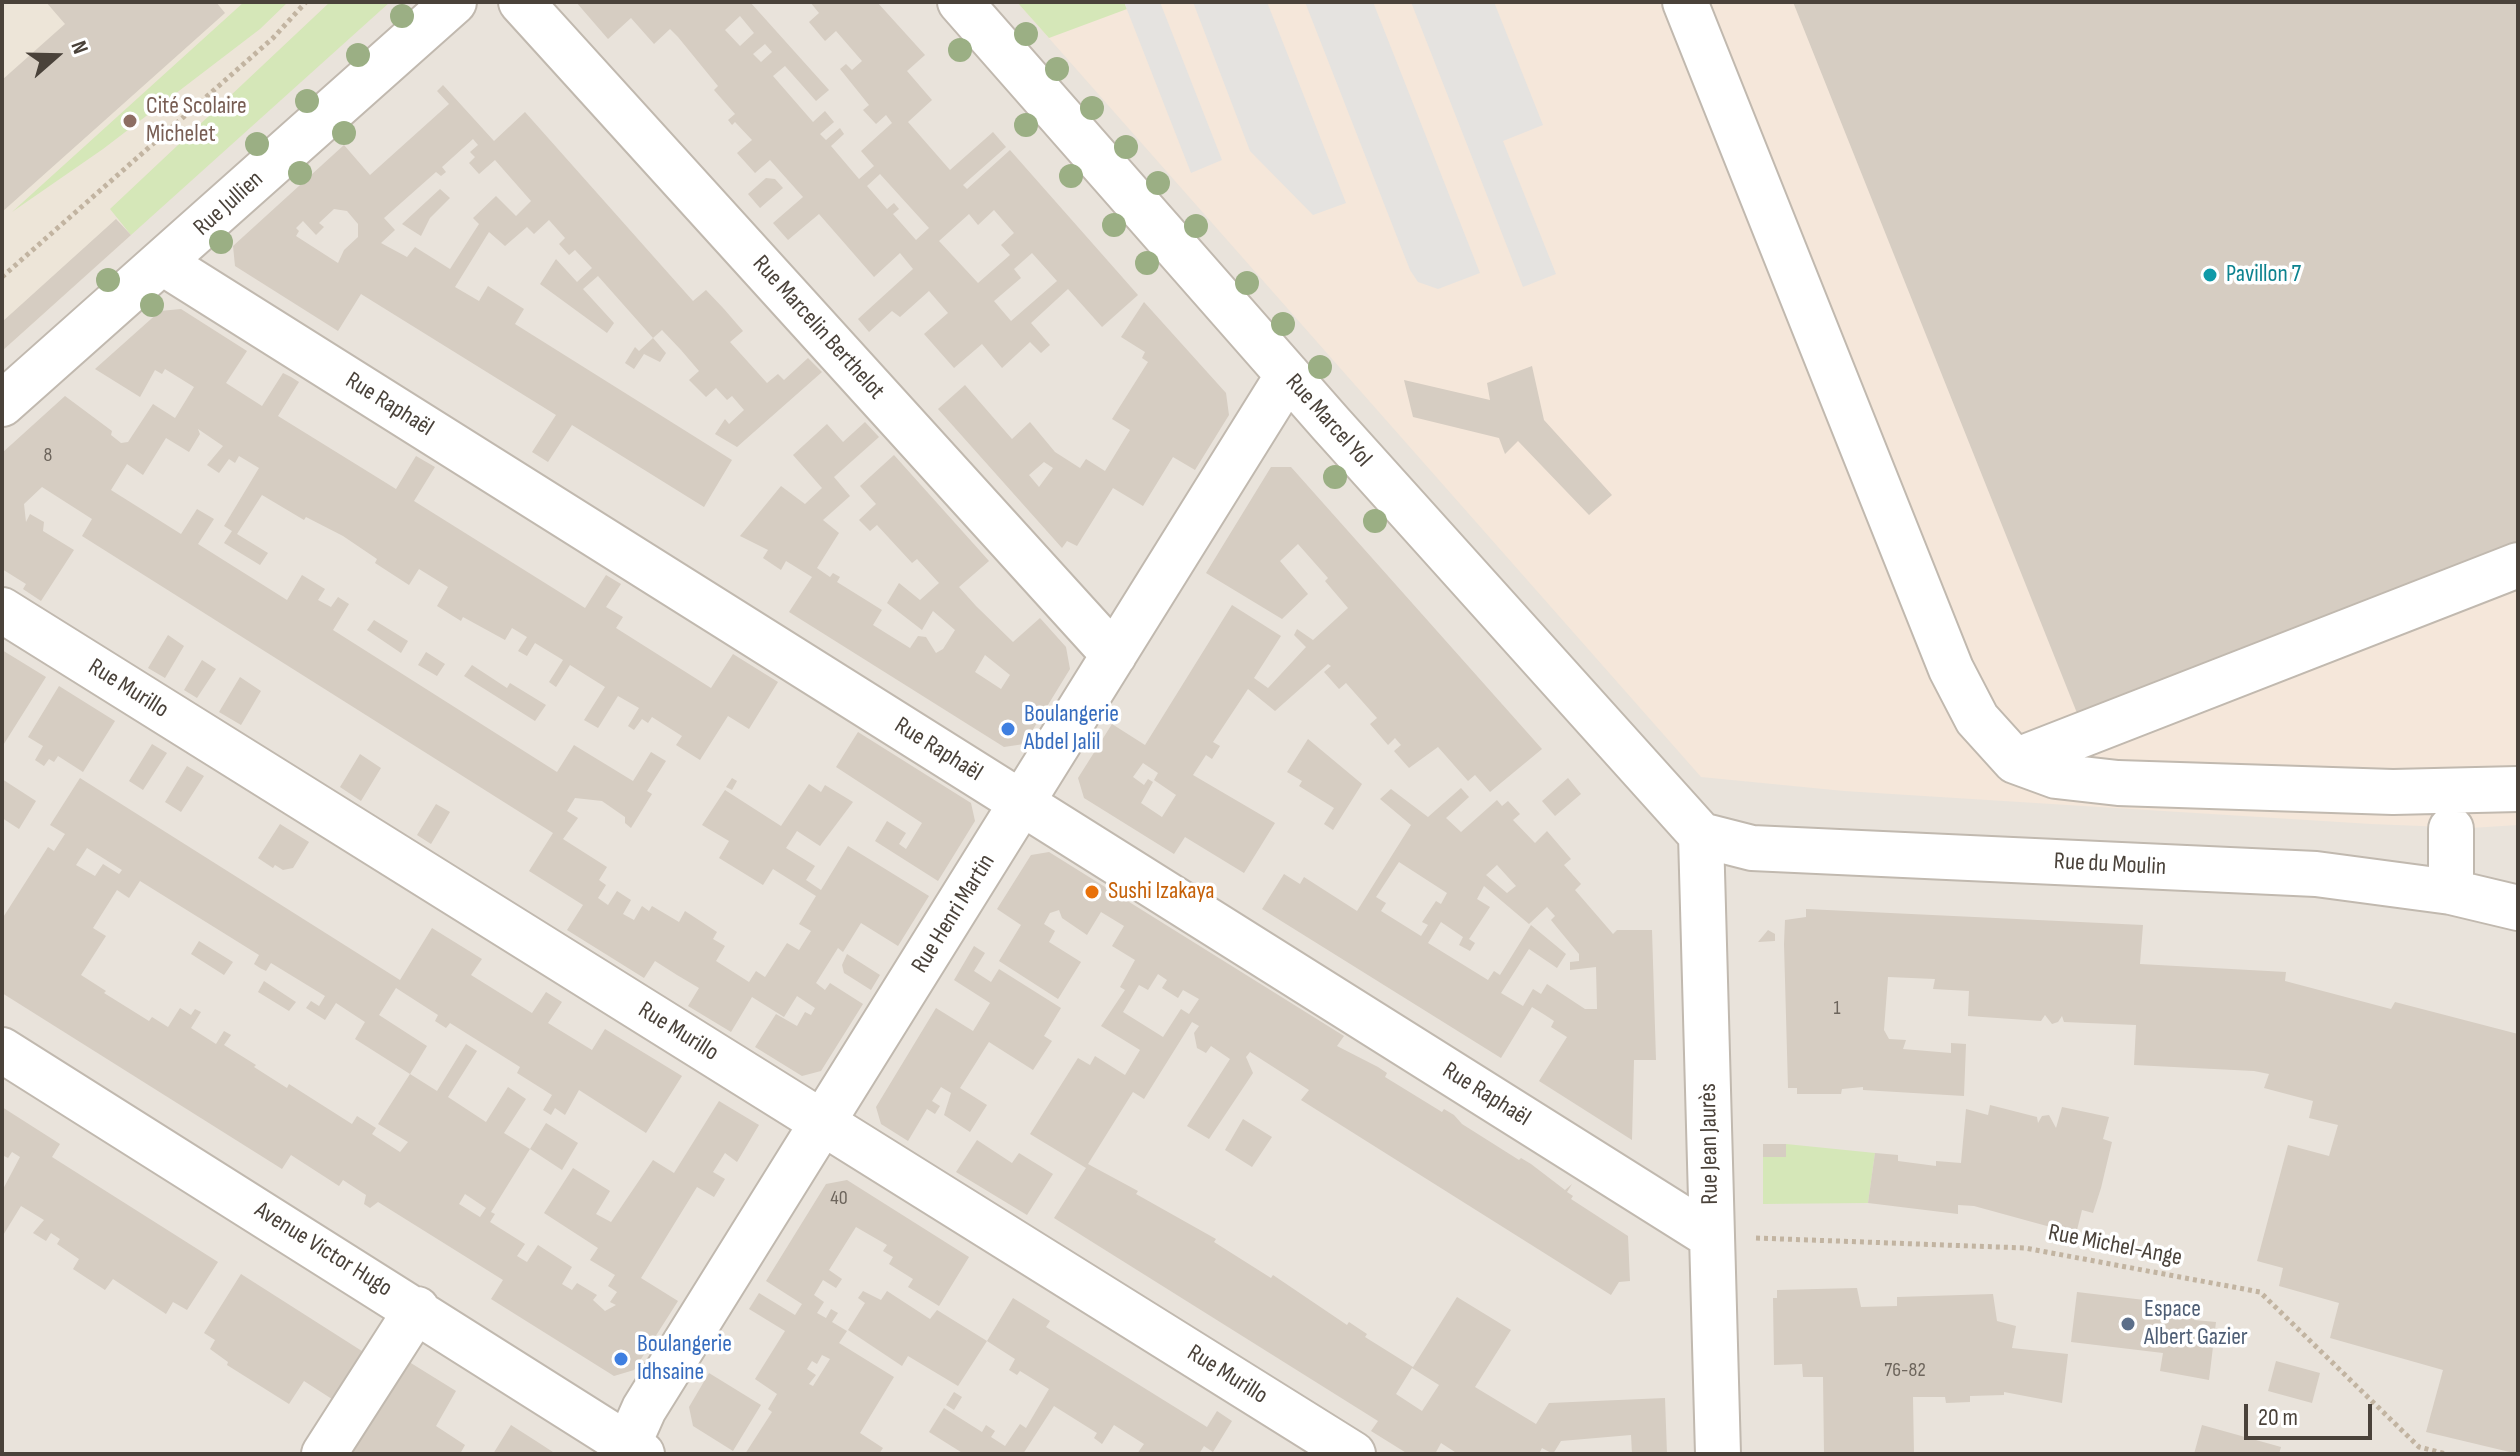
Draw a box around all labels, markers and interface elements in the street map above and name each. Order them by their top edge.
north arrow [16,16,96,96]
text: N [64,37,94,58]
place label: Cité Scolaire Michelet [146,93,247,149]
marker: Cité Scolaire Michelet [121,112,139,130]
street label: Rue Jullien [188,165,270,243]
street label: Rue Marcelin Berthelot [746,250,890,406]
place label: Pavillon 7 [2226,261,2301,289]
marker: Pavillon 7 [2201,266,2219,284]
street label: Rue Raphaël [340,367,438,443]
street label: Rue Marcel Yol [1279,369,1377,473]
house number: 8 [44,444,52,468]
street label: Rue Murillo [83,653,173,725]
place label: Boulangerie Abdel Jalil [1024,701,1119,757]
street label: Rue Raphaël [889,712,987,788]
marker: Boulangerie Abdel Jalil [999,720,1017,738]
street label: Rue du Moulin [2053,848,2167,882]
street label: Rue Henri Martin [906,849,1002,979]
place label: Sushi Izakaya [1108,878,1215,906]
marker: Sushi Izakaya [1083,883,1101,901]
street label: Rue Murillo [633,996,723,1068]
house number: 1 [1834,997,1840,1021]
street label: Rue Raphaël [1437,1057,1535,1133]
street label: Rue Jean Jaurès [1695,1083,1725,1205]
house number: 40 [830,1187,848,1211]
street label: Avenue Victor Hugo [249,1196,397,1304]
street label: Rue Michel-Ange [2046,1219,2184,1273]
place label: Espace Albert Gazier [2144,1296,2248,1352]
marker: Espace Albert Gazier [2119,1315,2137,1333]
place label: Boulangerie Idhsaine [637,1331,732,1387]
street label: Rue Murillo [1182,1339,1272,1411]
marker: Boulangerie Idhsaine [612,1350,630,1368]
house number: 76-82 [1884,1359,1926,1383]
scale bar [2248,1388,2376,1438]
text: 20 m [2258,1403,2298,1432]

